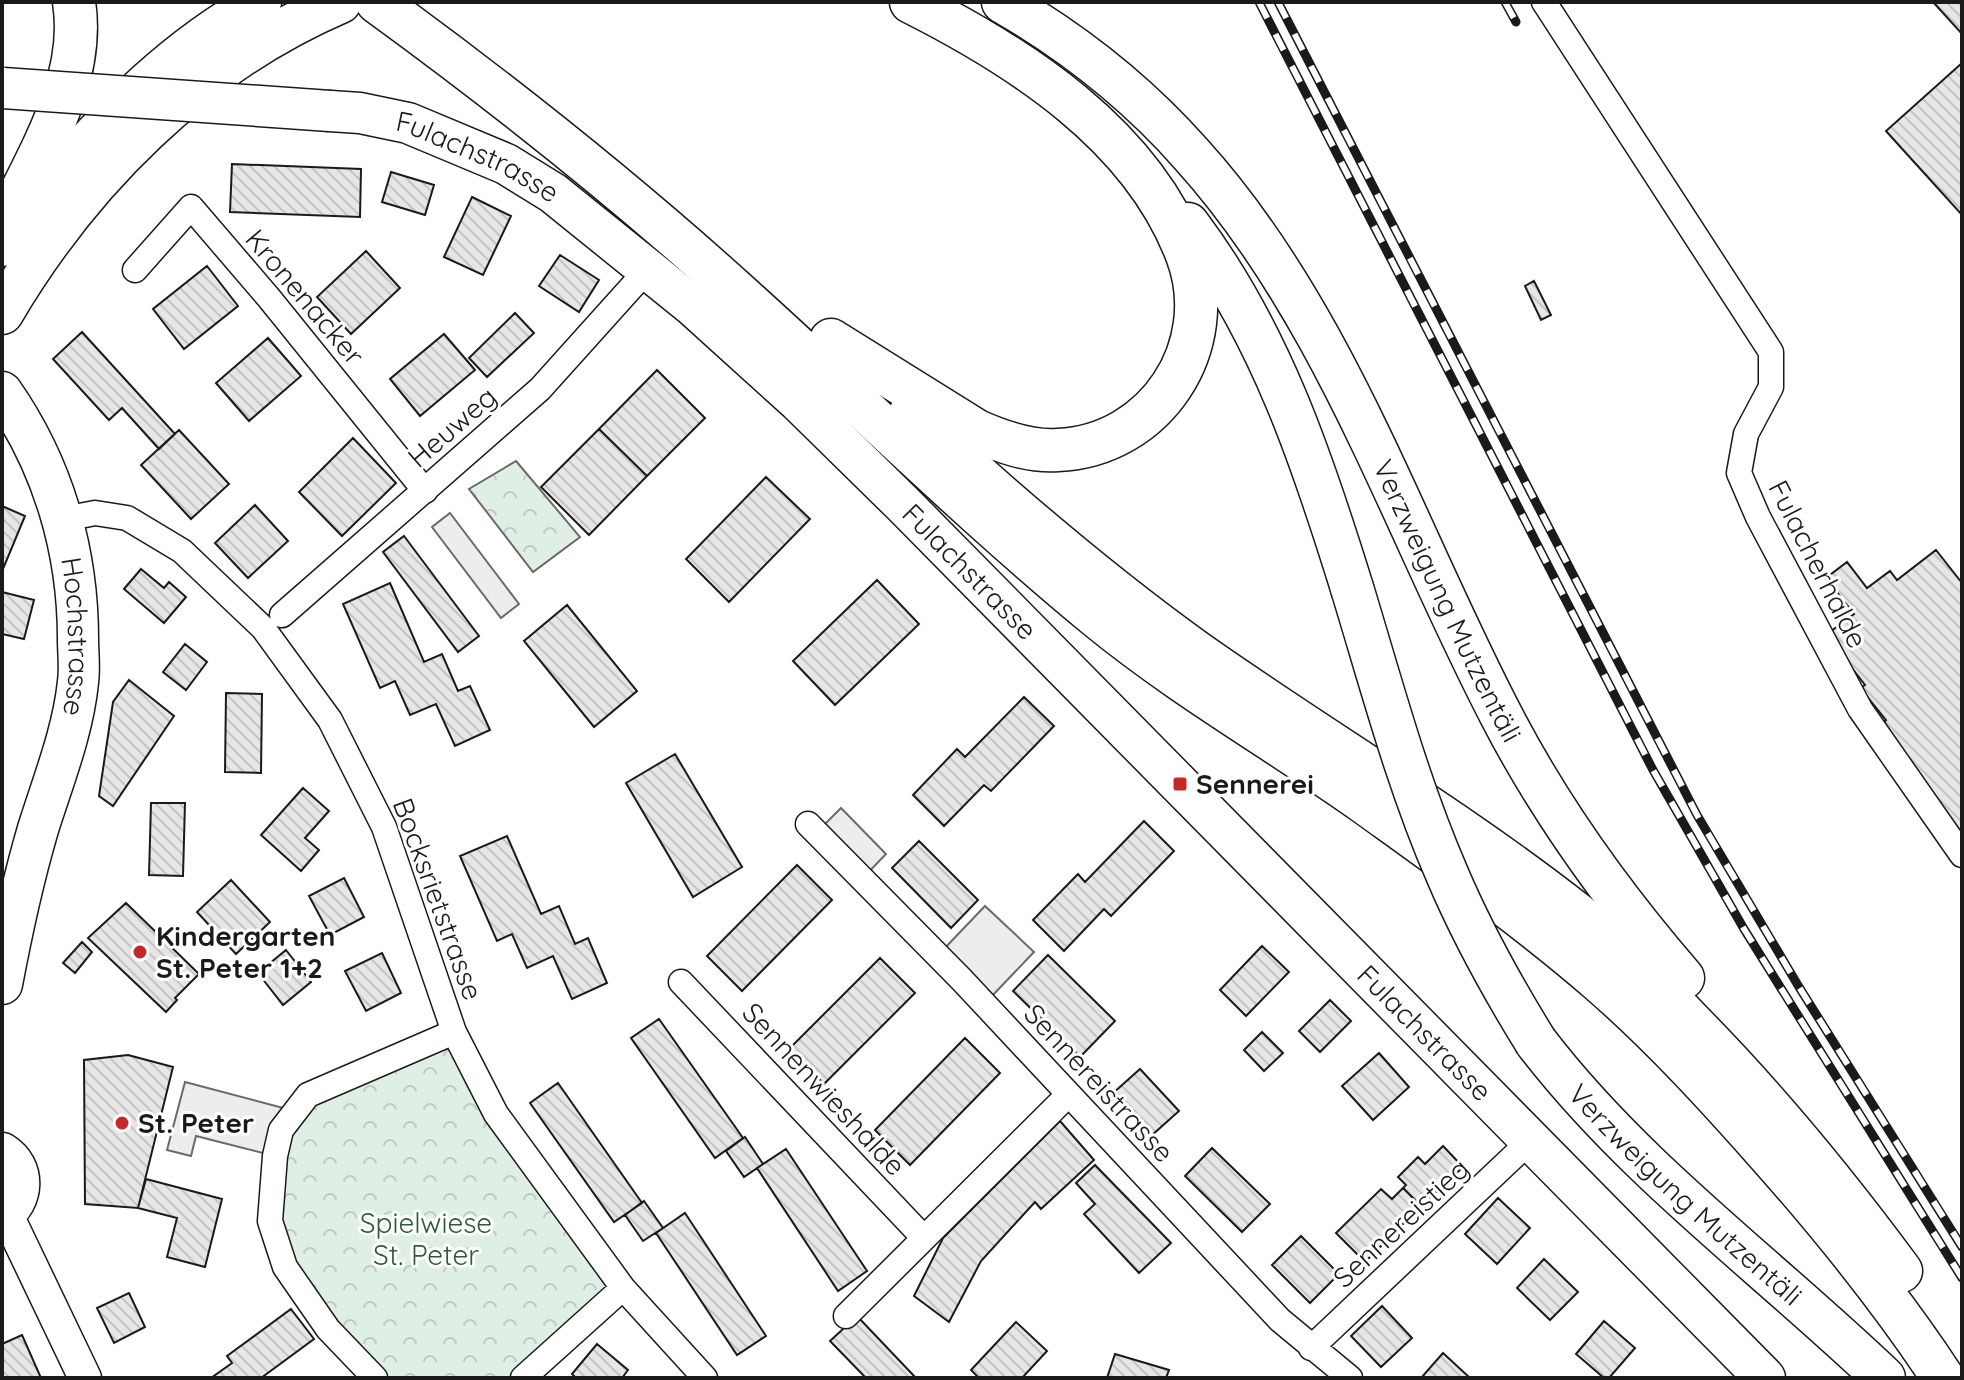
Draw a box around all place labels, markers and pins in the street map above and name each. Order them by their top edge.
place label: Sennerei [1196,766,1314,801]
marker: Sennerei [1171,775,1189,793]
place label: Kindergarten St. Peter 1+2 [156,918,335,985]
marker: Kindergarten St. Peter 1+2 [131,943,149,961]
place label: St. Peter [138,1105,254,1140]
marker: St. Peter [113,1114,131,1132]

